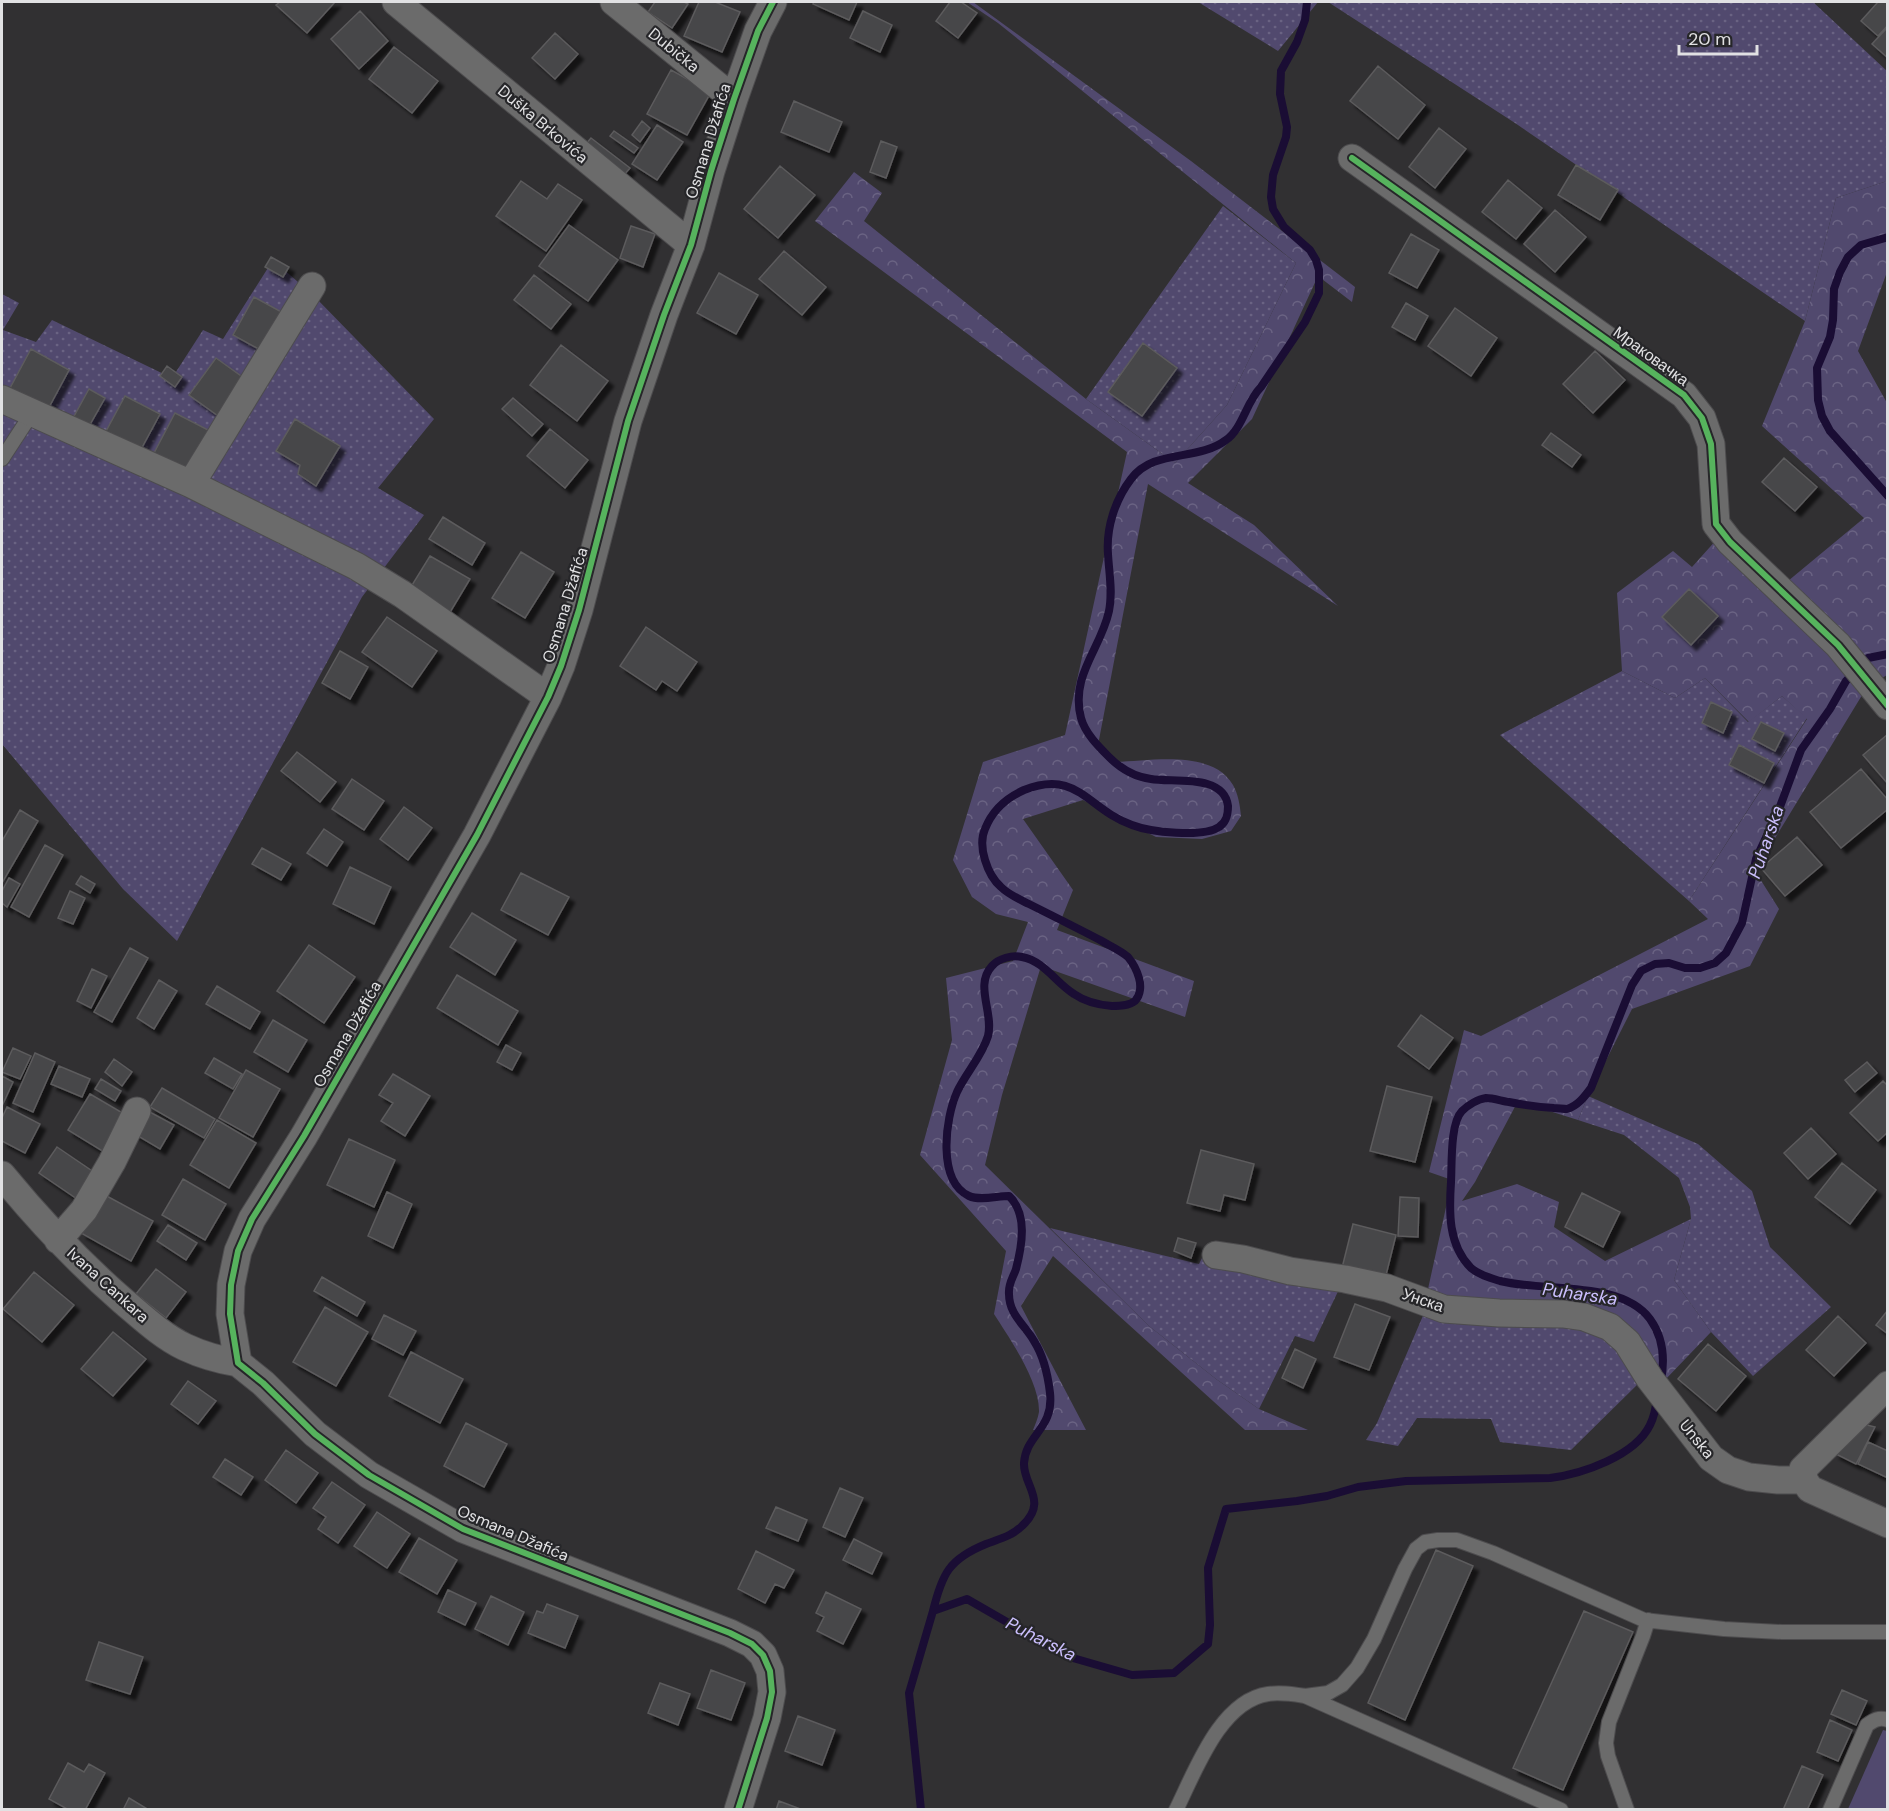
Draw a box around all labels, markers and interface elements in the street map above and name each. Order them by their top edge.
scale bar [1679,18,1757,56]
street label: Dubička [644,23,704,77]
text: 20 m [1688,27,1731,51]
street label: Duška Brkovića [494,80,592,168]
street label: Osmana Džafića [680,81,736,201]
street label: Мраковачка [1609,321,1693,391]
street label: Osmana Džafića [537,545,593,665]
water label: Puharska [1742,802,1790,882]
street label: Osmana Džafića [308,977,386,1091]
street label: Ivana Cankara [63,1243,153,1327]
water label: Puharska [1541,1277,1619,1311]
street label: Унска [1399,1283,1447,1317]
street label: Unska [1675,1415,1719,1463]
street label: Osmana Džafića [454,1500,572,1566]
water label: Puharska [1002,1611,1080,1667]

